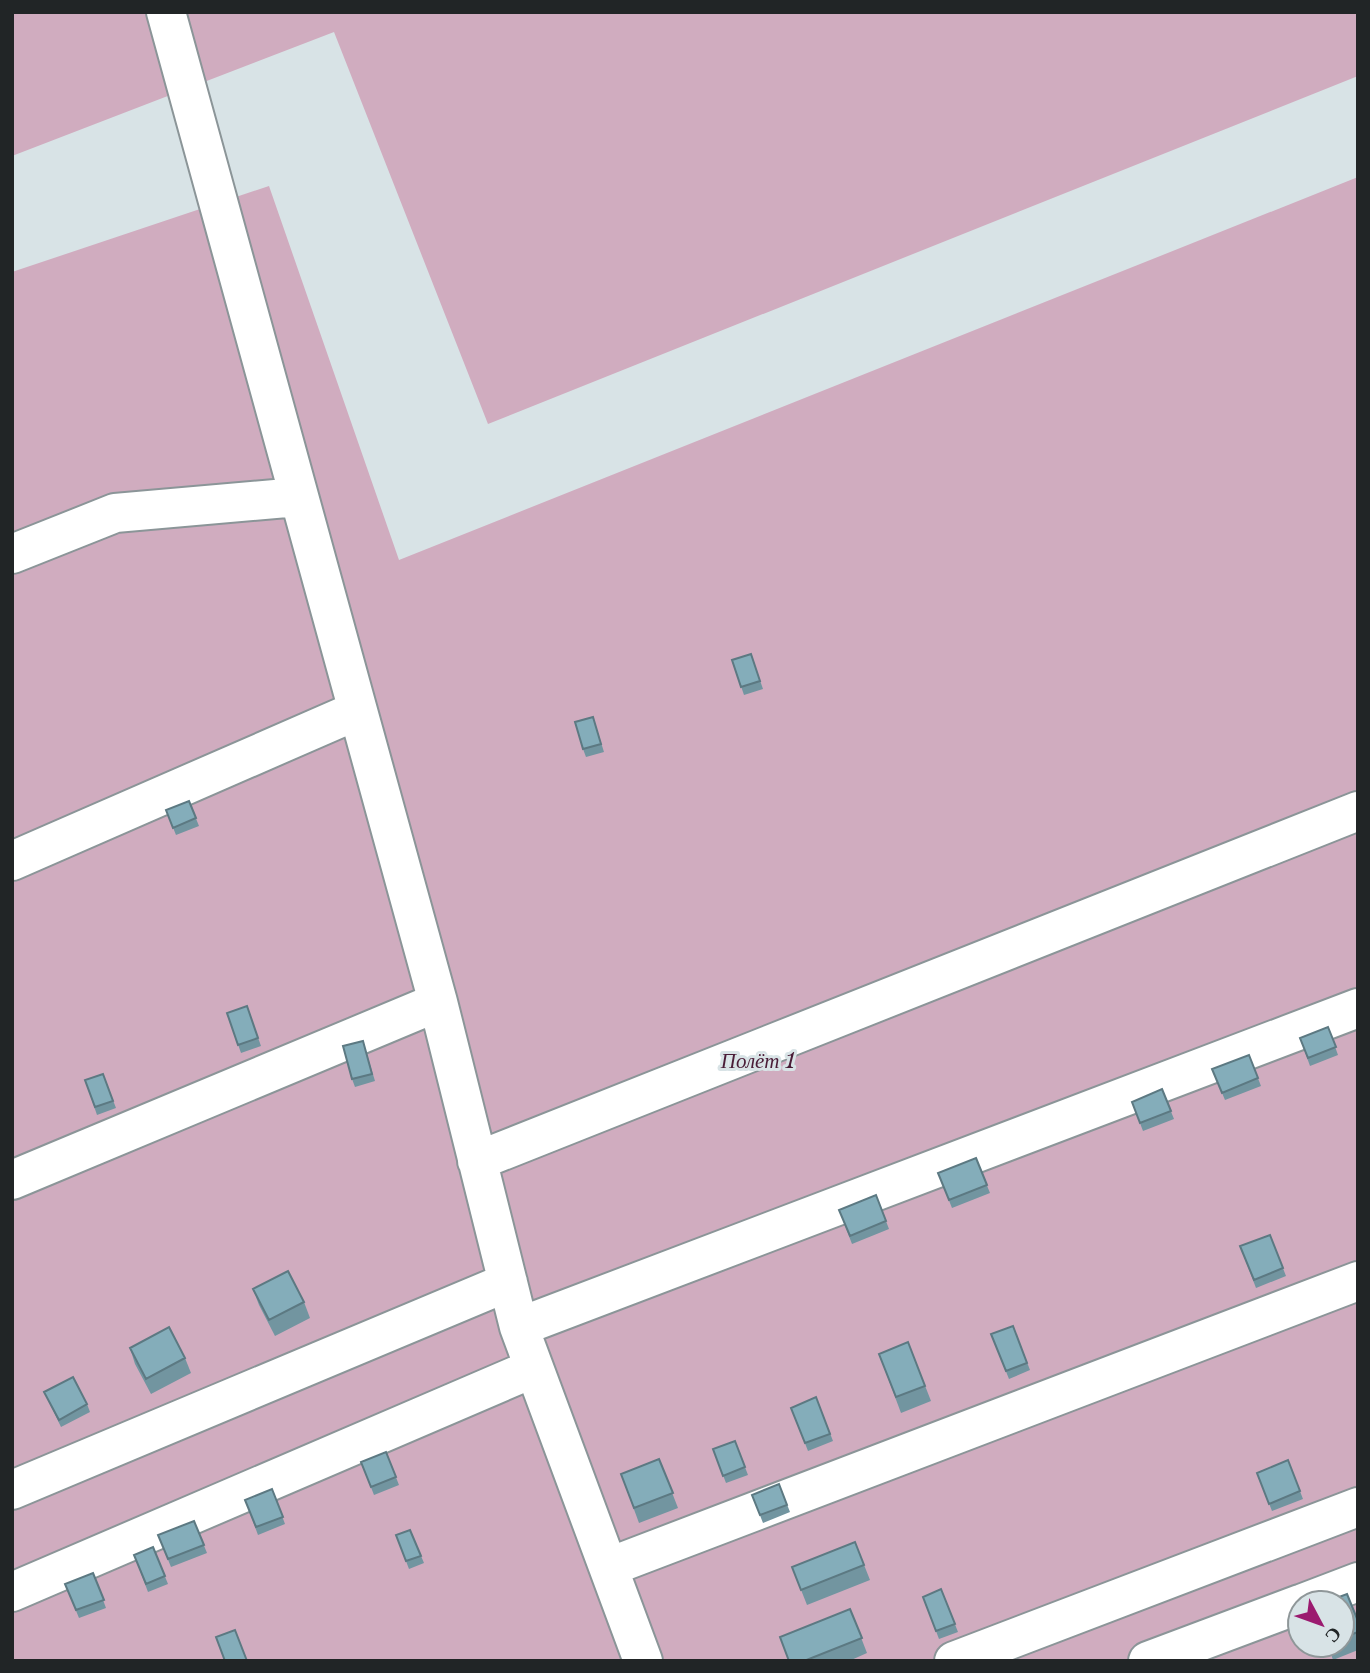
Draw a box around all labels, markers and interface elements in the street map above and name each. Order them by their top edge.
park label: Полёт 1 [720,1048,795,1074]
north arrow [1286,1589,1356,1659]
text: С [1320,1622,1347,1648]

